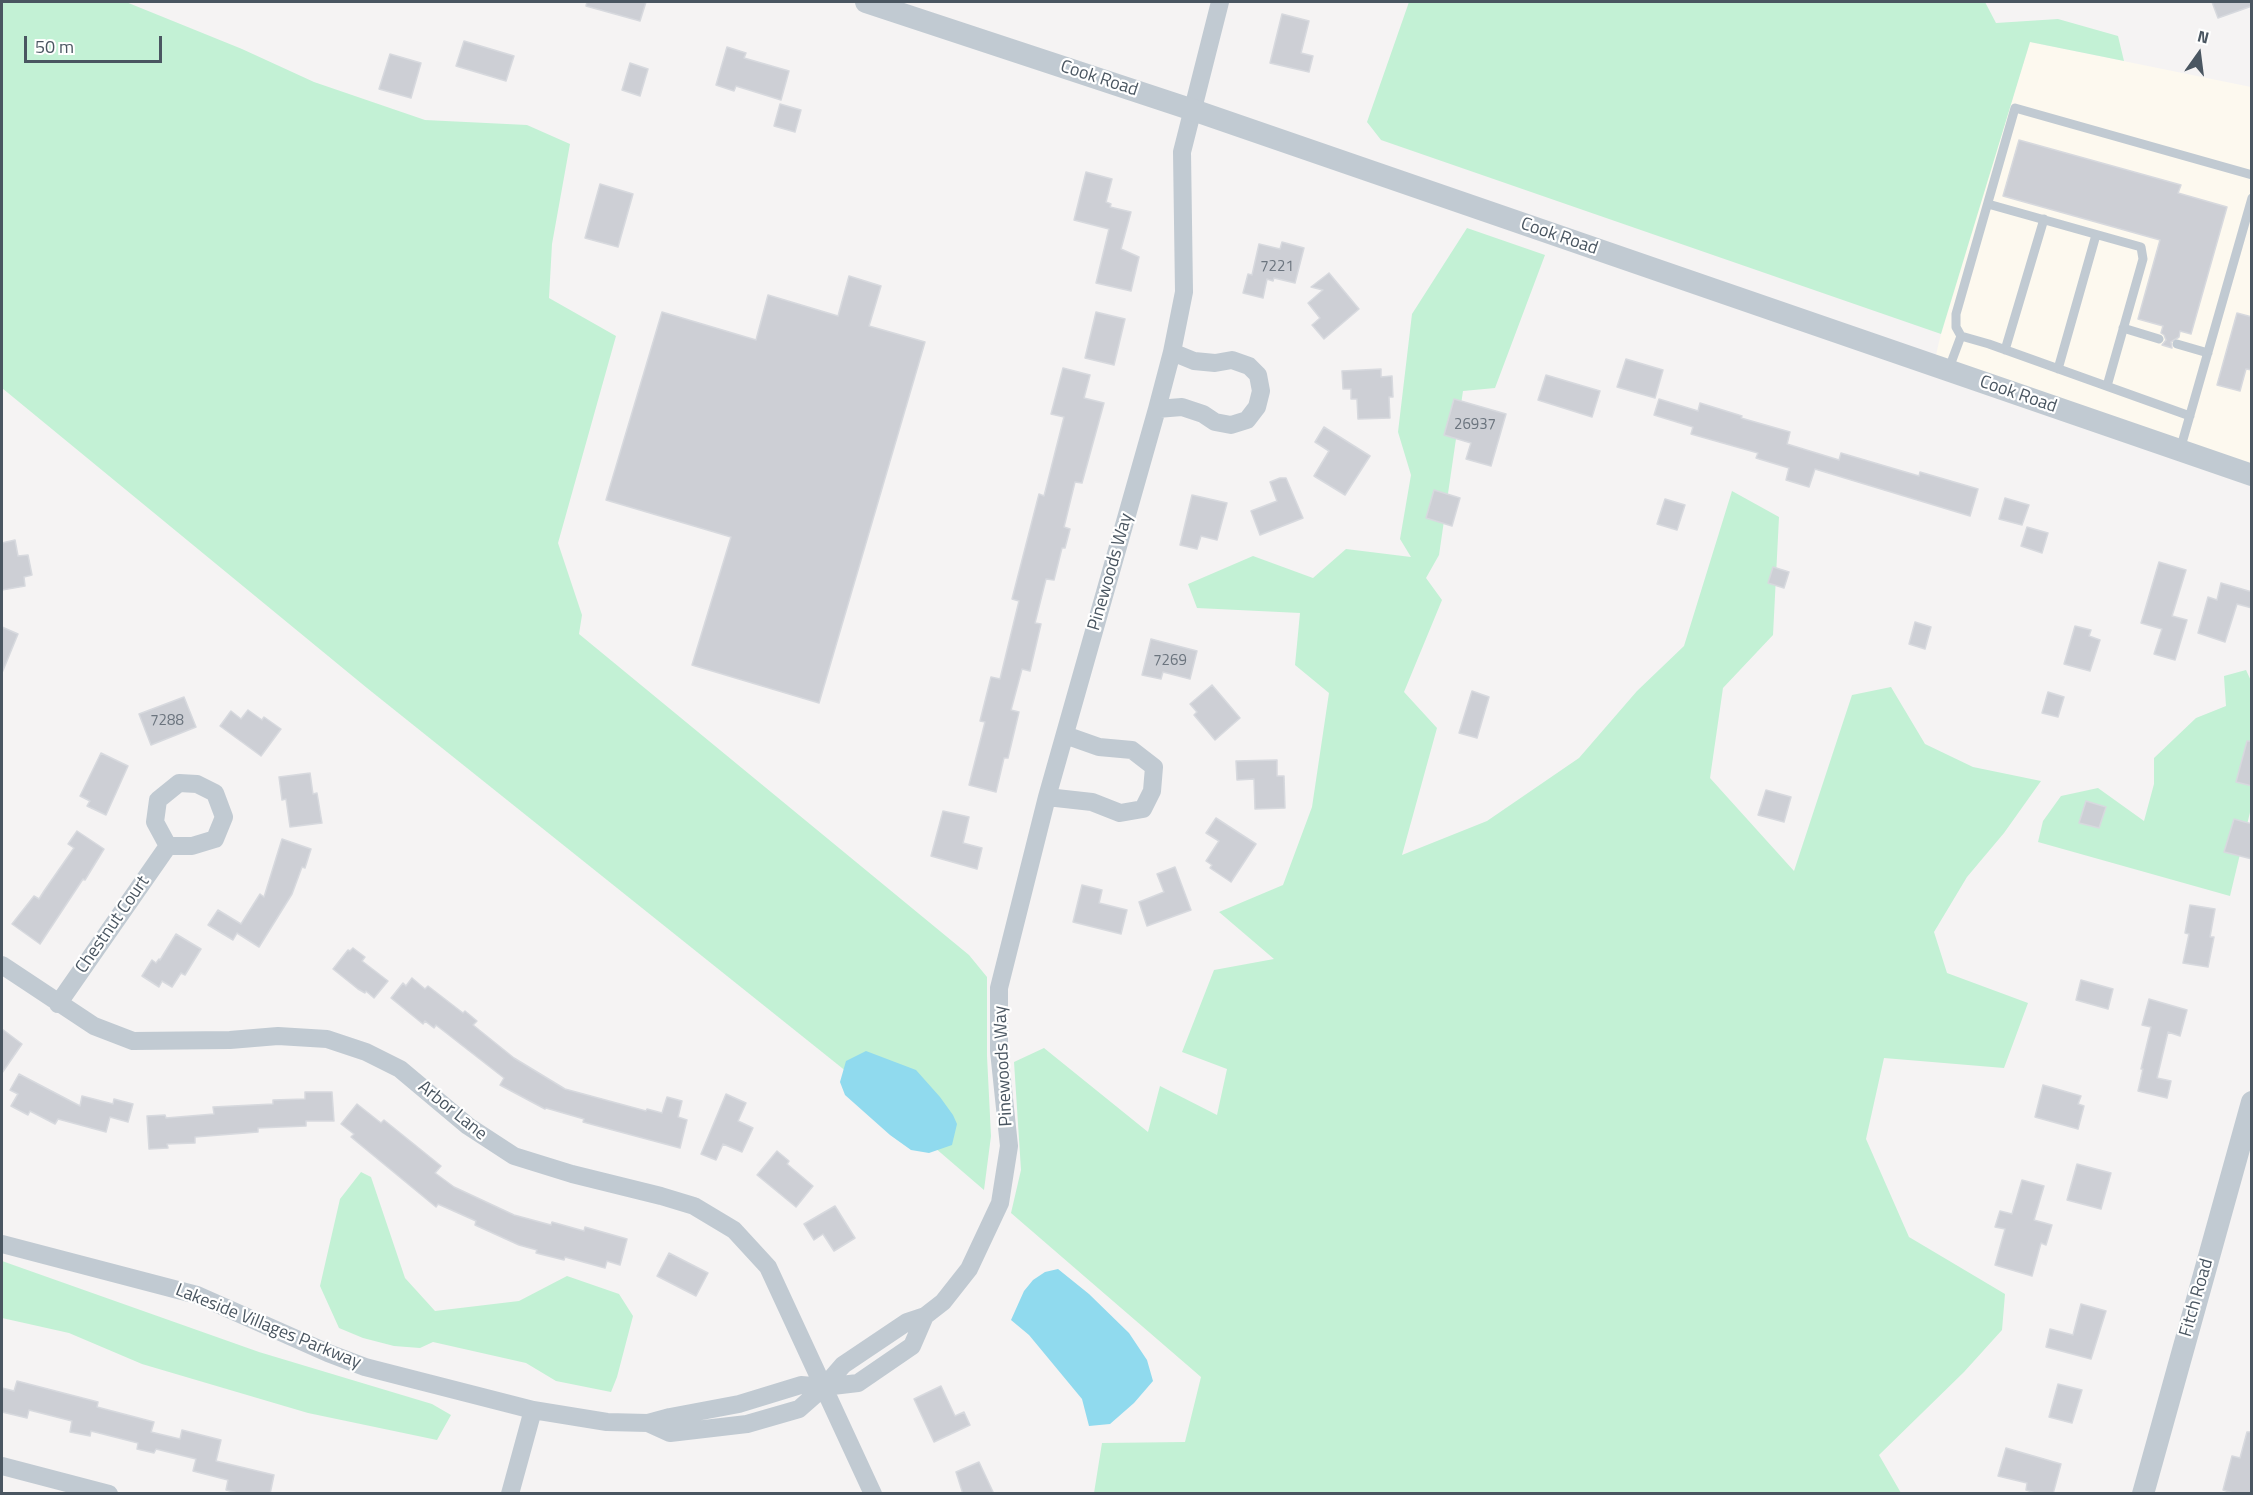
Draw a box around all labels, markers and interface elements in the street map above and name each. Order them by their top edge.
scale bar [27,24,165,62]
north arrow [2169,24,2229,84]
text: N [2195,24,2212,50]
text: 50 m [35,33,74,60]
street label: Cook Road [1058,56,1140,102]
street label: Cook Road [1518,214,1600,260]
house number: 7221 [1260,258,1294,276]
street label: Cook Road [1977,372,2059,418]
house number: 26937 [1454,416,1496,434]
street label: Pinewoods Way [1084,511,1138,633]
house number: 7269 [1153,652,1187,670]
house number: 7288 [150,712,184,730]
street label: Chestnut Court [71,872,155,978]
street label: Pinewoods Way [990,1005,1018,1127]
street label: Arbor Lane [413,1077,491,1145]
street label: Fitch Road [2176,1256,2218,1340]
street label: Lakeside Villages Parkway [172,1280,364,1374]

